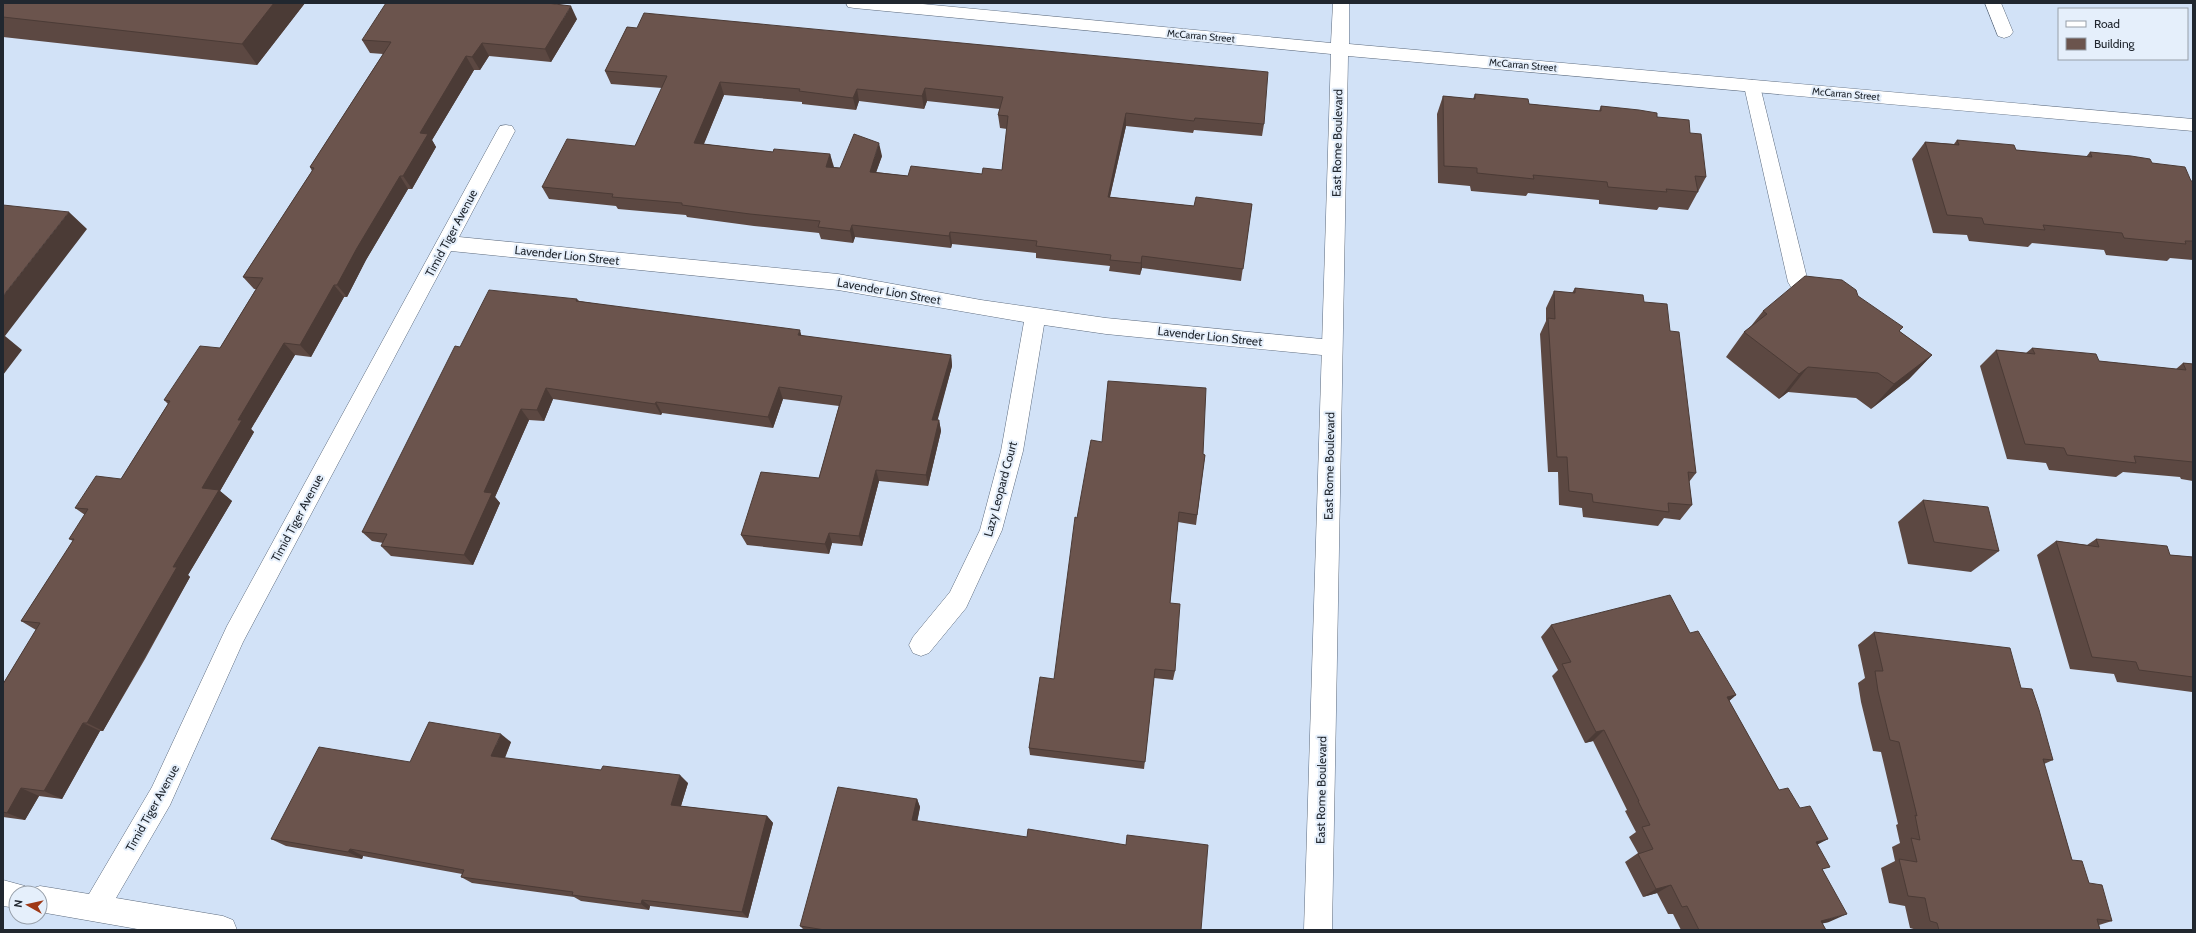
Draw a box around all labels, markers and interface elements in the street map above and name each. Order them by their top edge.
legend [2058,8,2188,60]
text: Road [2094,16,2120,31]
street label: McCarran Street [1167,27,1236,45]
text: Building [2094,36,2136,51]
street label: McCarran Street [1489,56,1558,74]
street label: McCarran Street [1812,85,1881,103]
street label: East Rome Boulevard [1329,89,1345,197]
street label: Timid Tiger Avenue [422,187,480,279]
street label: Lavender Lion Street [514,242,620,268]
street label: Lavender Lion Street [836,275,942,307]
street label: Lavender Lion Street [1157,323,1263,349]
street label: East Rome Boulevard [1321,412,1337,520]
street label: Lazy Leopard Court [980,440,1020,538]
street label: Timid Tiger Avenue [268,472,326,564]
street label: East Rome Boulevard [1313,736,1329,844]
street label: Timid Tiger Avenue [122,762,182,854]
north arrow [8,885,48,925]
text: N [11,899,26,908]

